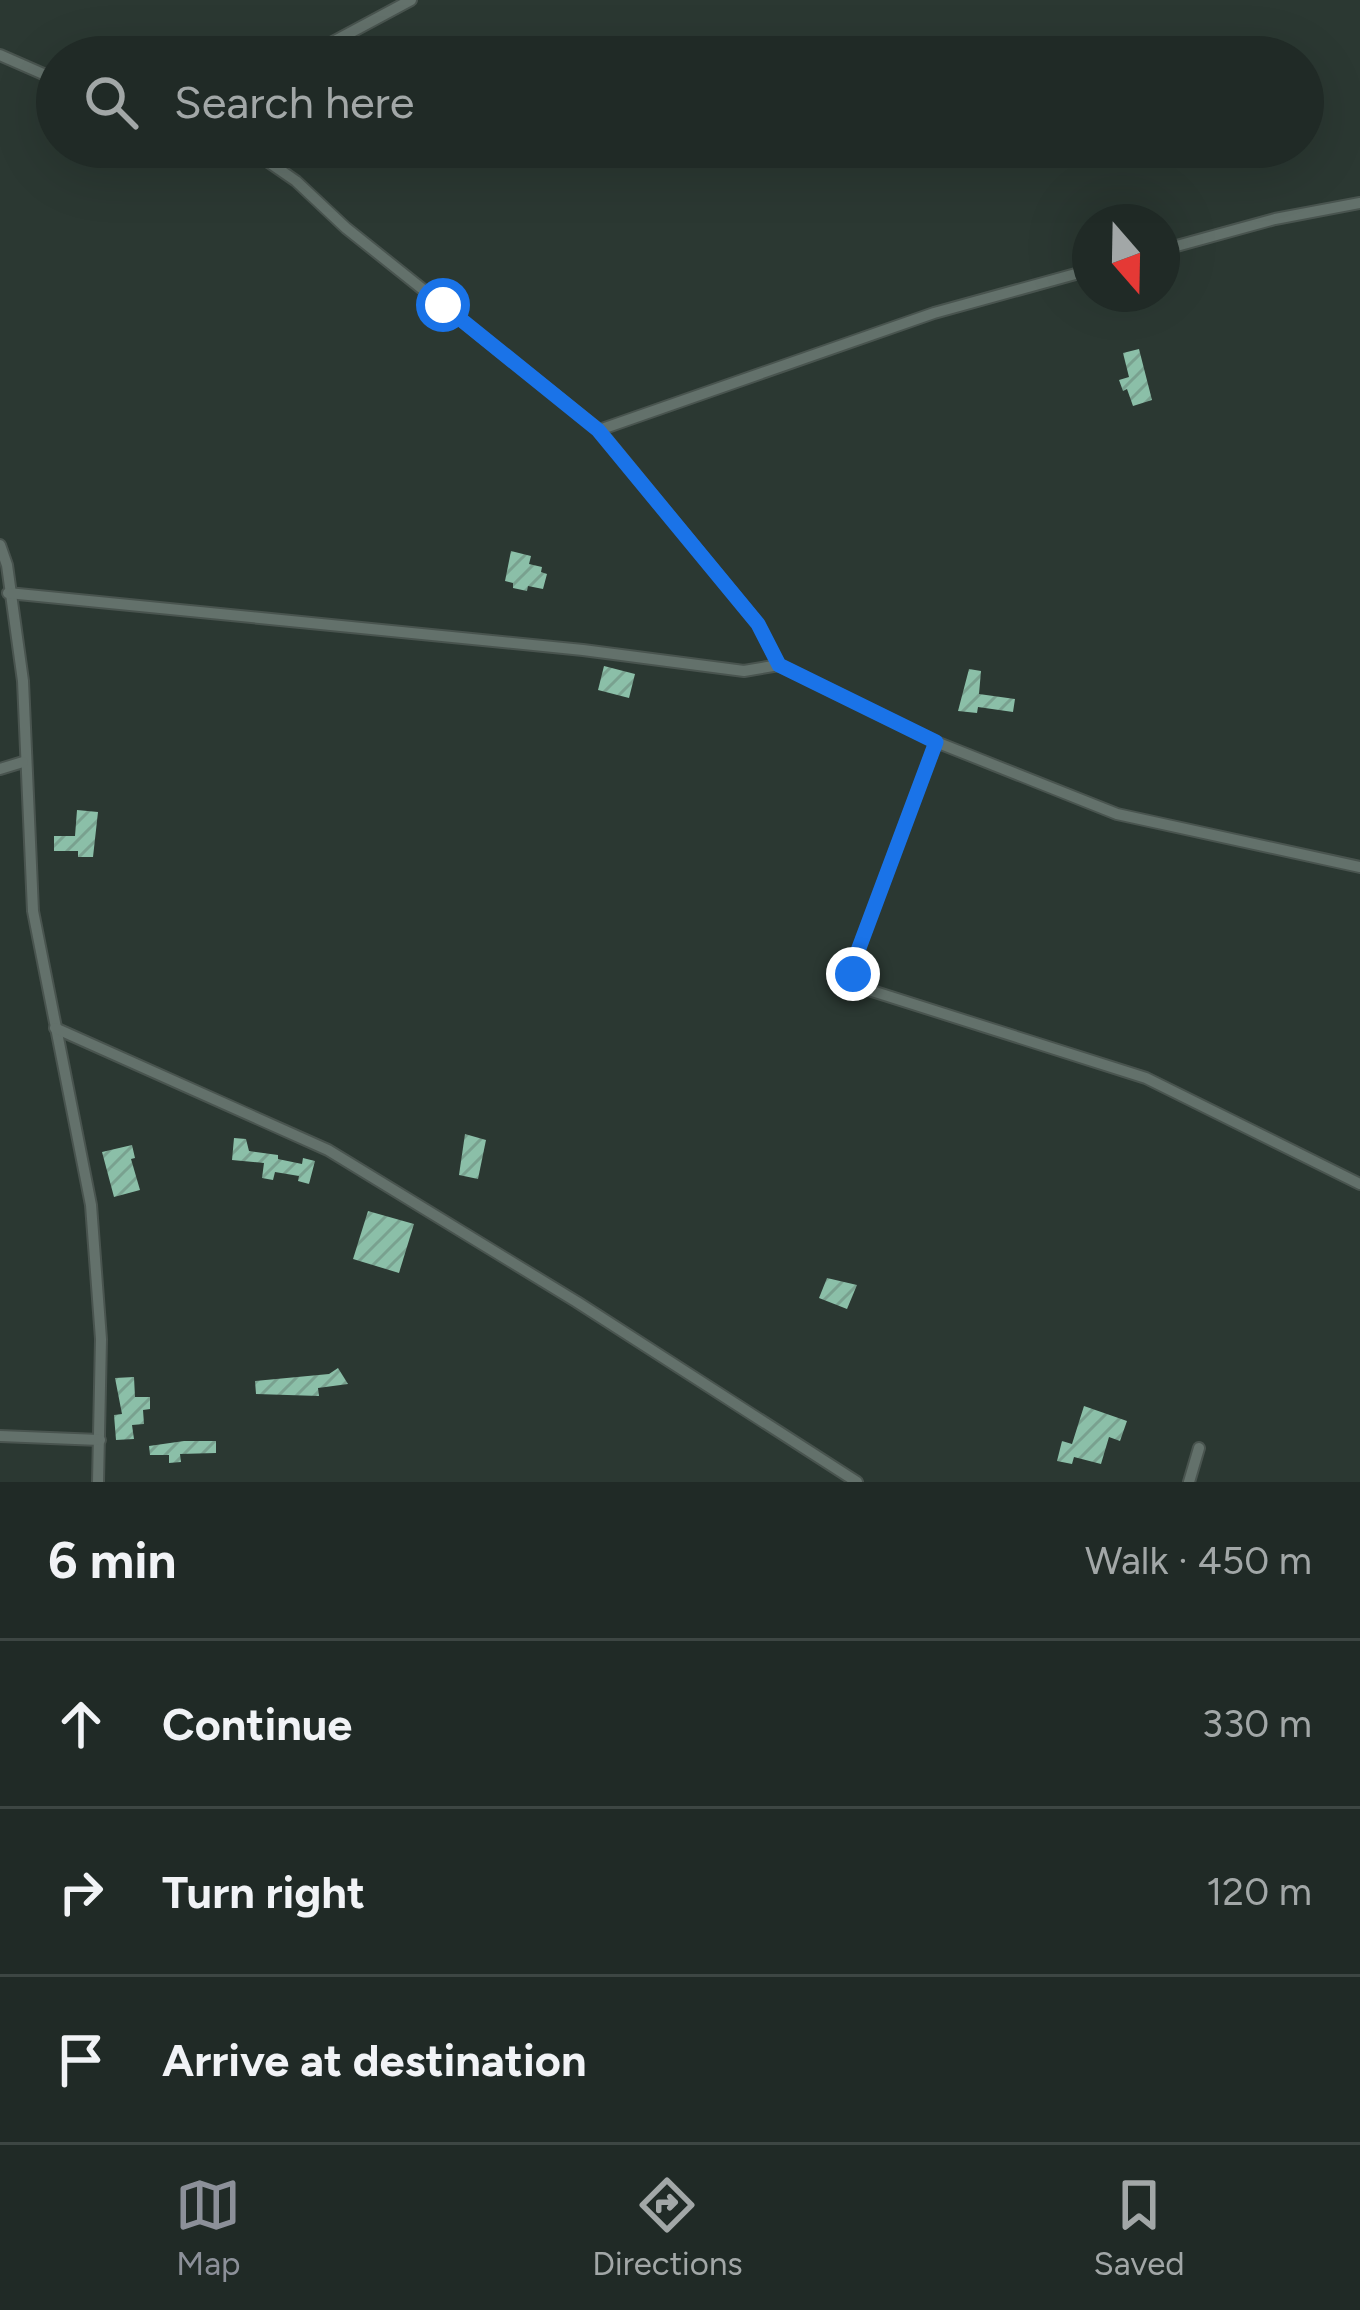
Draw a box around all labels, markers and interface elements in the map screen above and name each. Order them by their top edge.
search box [36,36,1324,168]
icon: search [78,69,144,135]
text: Search here [174,75,414,129]
north arrow [1072,204,1180,312]
route start [416,278,470,332]
route end [826,947,880,1001]
text: 6 min [48,1530,177,1591]
text: Walk · 450 m [1085,1537,1312,1584]
icon: ahead [48,1691,114,1757]
text: Continue [162,1697,352,1751]
text: 330 m [1202,1700,1312,1747]
icon: right [48,1859,114,1925]
text: Turn right [162,1865,365,1919]
text: 120 m [1206,1868,1312,1915]
icon: arrive [48,2027,114,2093]
text: Arrive at destination [162,2033,586,2087]
tab: Map [175,2172,241,2283]
tab: Directions [592,2172,743,2283]
tab: Saved [1094,2172,1185,2283]

